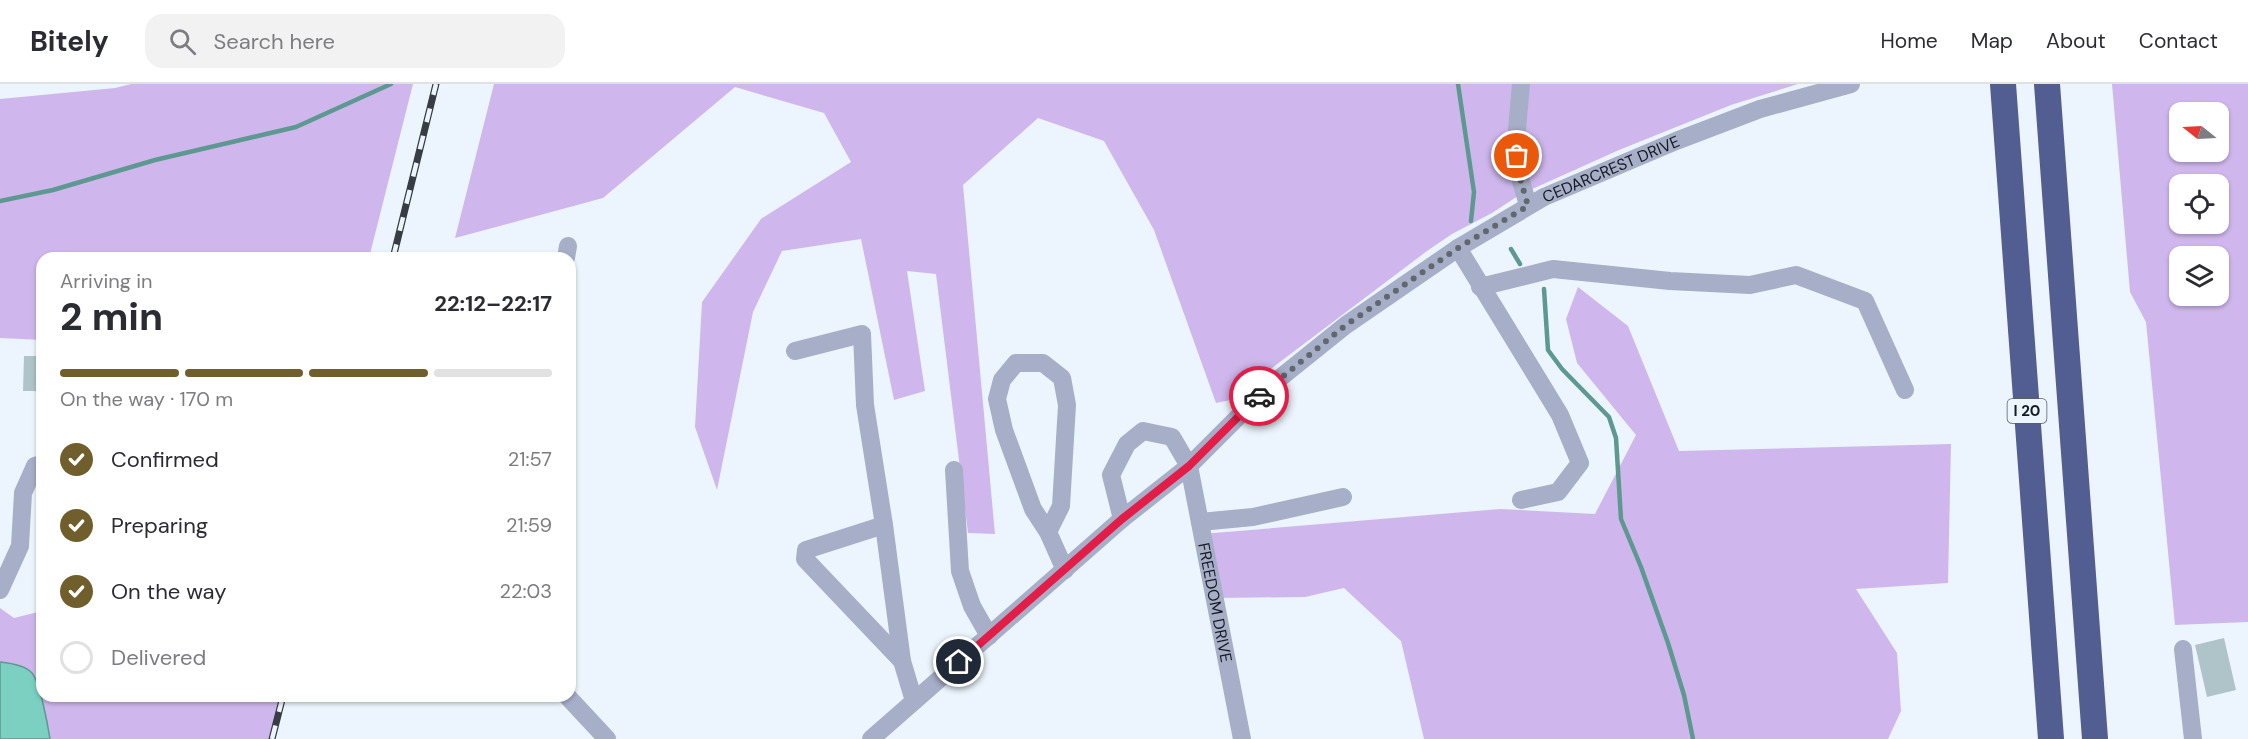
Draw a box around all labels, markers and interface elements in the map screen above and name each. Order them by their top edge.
search box [145,14,565,68]
text: Bitely [30,23,109,60]
icon: search [166,25,199,58]
text: Search here [214,27,335,56]
text: Home [1880,27,1938,55]
text: Map [1971,27,2013,55]
text: About [2046,27,2106,55]
text: Contact [2139,27,2218,55]
north arrow [2169,102,2229,162]
map controls [2169,102,2229,306]
pin [1491,130,1542,181]
street label: CEDARCREST DRIVE [1539,130,1683,207]
icon: bag [1500,139,1533,172]
button: locate [2169,174,2229,234]
button: layers [2169,246,2229,306]
text: Arriving in [60,268,152,294]
text: 22:12–22:17 [434,289,552,318]
text: 2 min [60,291,163,342]
courier [1229,366,1289,426]
icon: car [1243,380,1276,413]
text: On the way · 170 m [60,386,233,412]
road number: I 20 [2008,399,2046,423]
icon: check [60,443,93,476]
text: Confirmed [111,445,219,474]
text: 21:57 [508,446,552,472]
icon: check [60,509,93,542]
text: Preparing [111,511,208,540]
text: 21:59 [506,512,552,538]
street label: FREEDOM DRIVE [1194,541,1237,664]
icon: check [60,575,93,608]
text: On the way [111,577,226,606]
text: 22:03 [499,578,552,604]
pin [933,636,984,687]
text: Delivered [111,643,206,672]
icon: home [942,645,975,678]

